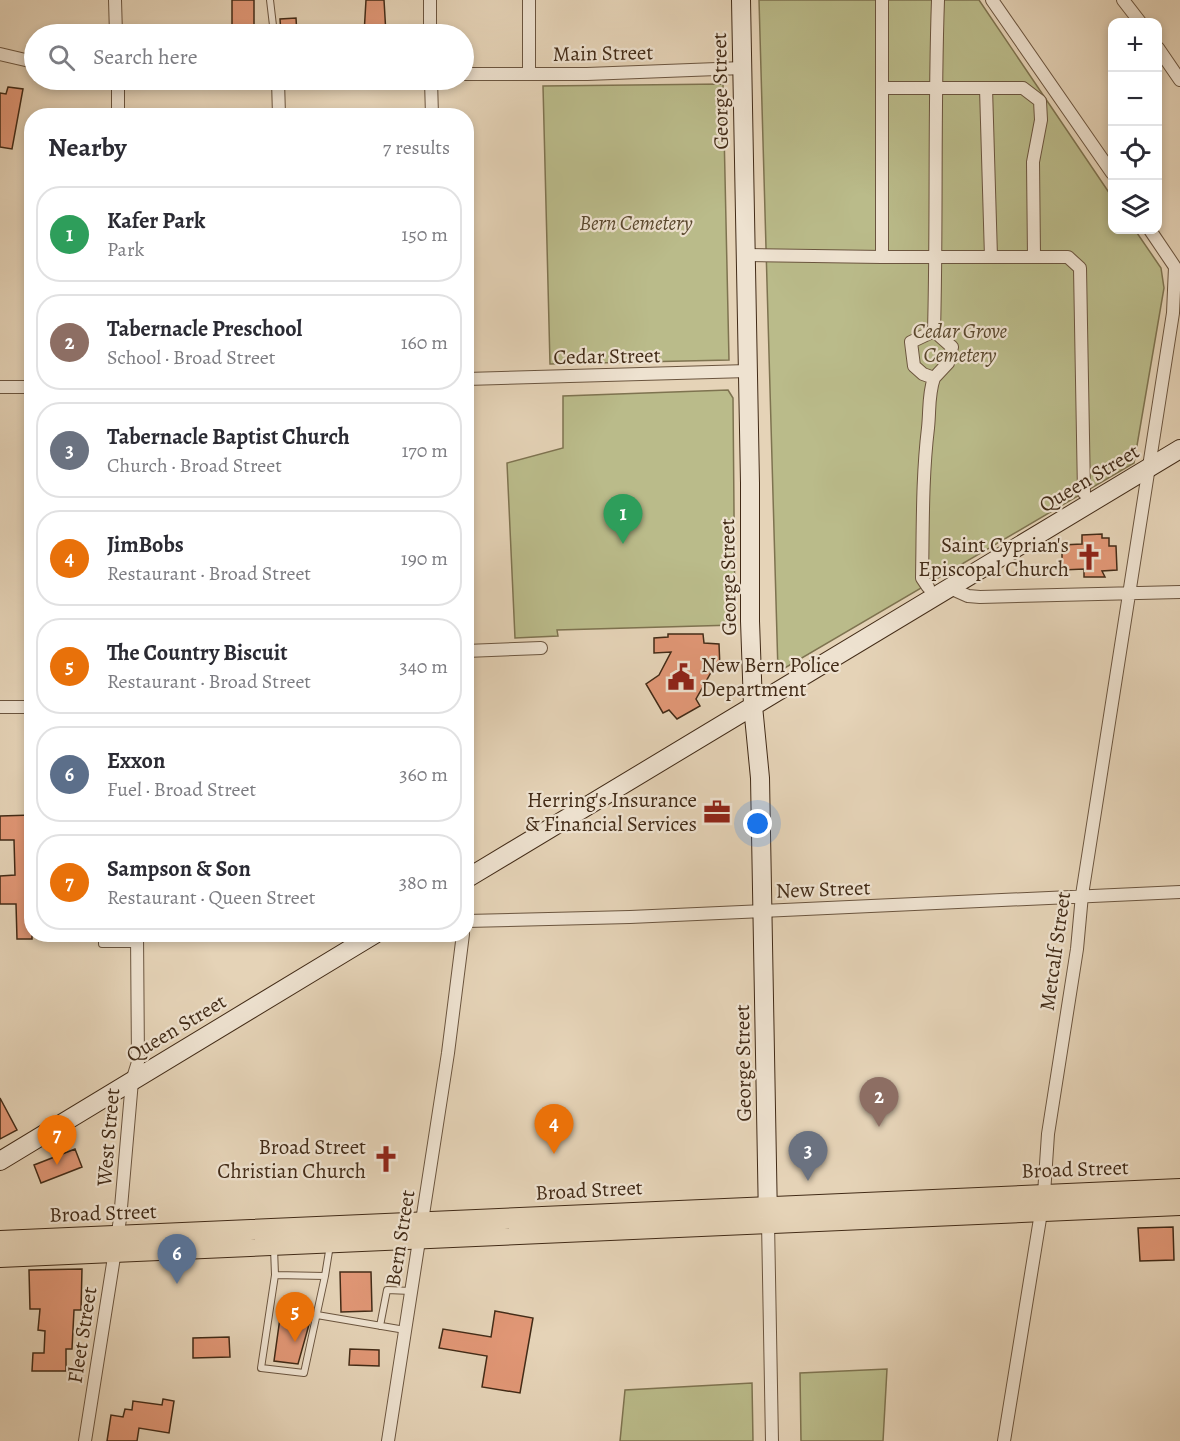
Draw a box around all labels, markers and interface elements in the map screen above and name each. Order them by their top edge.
map controls [1108,18,1162,234]
button: + [1108,18,1162,72]
search box [24,24,474,90]
street label: George Street [705,32,735,150]
street label: Main Street [552,38,654,68]
icon: search [45,41,78,74]
text: Search here [93,42,198,72]
button: − [1108,72,1162,126]
button: locate [1108,126,1162,180]
text: Nearby [48,130,127,165]
text: 7 results [383,134,450,161]
button: layers [1108,180,1162,234]
text: Kafer Park [107,206,205,236]
park label: Bern Cemetery [579,209,693,237]
text: 1 [66,221,73,248]
text: 150 m [401,221,448,248]
text: Park [107,236,145,263]
text: Tabernacle Preschool [107,314,302,344]
park label: Cedar Grove Cemetery [913,317,1008,369]
text: 2 [65,329,74,356]
text: 160 m [401,329,448,356]
street label: Cedar Street [553,341,661,371]
text: School · Broad Street [107,344,275,371]
text: Tabernacle Baptist Church [107,422,350,452]
text: 3 [65,437,74,464]
text: 170 m [402,437,448,464]
street label: Queen Street [1034,437,1144,519]
text: Church · Broad Street [107,452,282,479]
pin: 1 [604,494,642,544]
street label: George Street [713,518,743,636]
text: JimBobs [107,530,184,560]
place label: Saint Cyprian's Episcopal Church [918,531,1069,583]
church icon: Saint Cyprian's Episcopal Church [1074,542,1104,572]
text: 4 [65,545,74,572]
text: 190 m [401,545,448,572]
text: Restaurant · Broad Street [107,560,311,587]
text: The Country Biscuit [107,638,287,668]
place label: New Bern Police Department [701,651,840,703]
text: 5 [65,653,74,680]
text: 340 m [399,653,448,680]
public building icon: New Bern Police Department [666,662,696,692]
text: Restaurant · Broad Street [107,668,311,695]
text: Exxon [107,746,165,776]
text: 6 [65,761,74,788]
text: 360 m [399,761,448,788]
text: Fuel · Broad Street [107,776,256,803]
place label: Herring's Insurance & Financial Services [525,786,697,838]
office icon: Herring's Insurance & Financial Services [702,797,732,827]
your location [743,809,772,838]
text: Sampson & Son [107,854,251,884]
text: 7 [65,869,74,896]
text: 380 m [399,869,448,896]
street label: New Street [775,873,871,905]
text: Restaurant · Queen Street [107,884,315,911]
street label: Metcalf Street [1033,890,1077,1012]
street label: Queen Street [121,987,231,1069]
street label: George Street [728,1004,758,1122]
pin: 2 [860,1078,898,1127]
street label: West Street [90,1087,126,1188]
pin: 4 [534,1104,574,1154]
pin: 7 [38,1116,76,1165]
pin: 3 [788,1132,828,1181]
place label: Broad Street Christian Church [217,1133,366,1185]
church icon: Broad Street Christian Church [371,1144,401,1174]
street label: Broad Street [1021,1153,1129,1185]
street label: Broad Street [535,1173,643,1207]
street label: Bern Street [379,1188,421,1288]
street label: Broad Street [49,1197,157,1229]
pin: 6 [158,1234,196,1284]
street label: Fleet Street [61,1285,103,1385]
pin: 5 [276,1292,314,1342]

